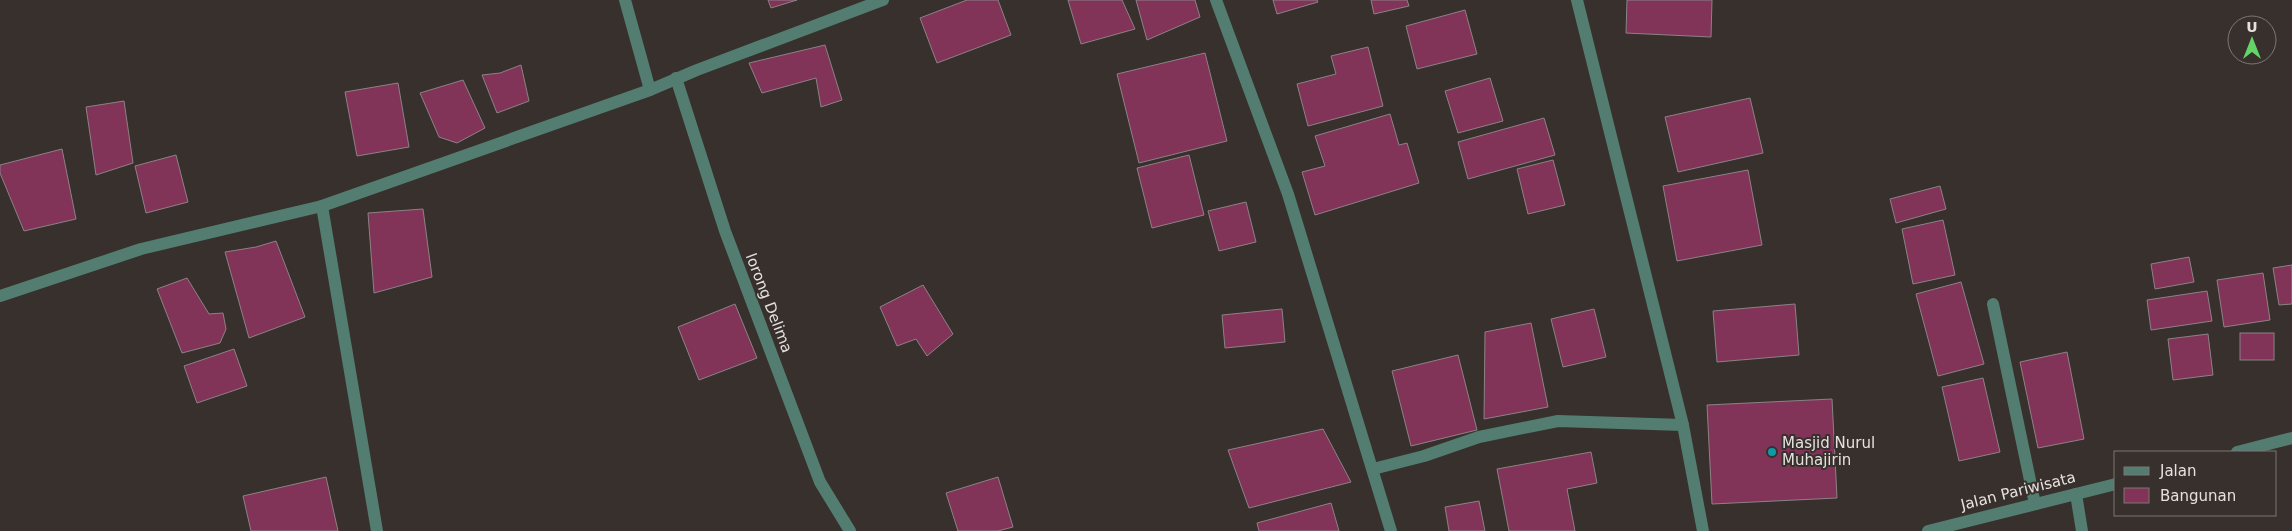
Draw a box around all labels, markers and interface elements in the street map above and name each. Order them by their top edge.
north arrow [2227,15,2277,65]
text: U [2246,19,2258,35]
street label: lorong Delima [742,251,796,355]
place label: Masjid Nurul Muhajirin [1782,434,1875,469]
marker: Masjid Nurul Muhajirin [1766,446,1778,458]
legend [2114,451,2277,516]
text: Jalan [2159,462,2196,480]
street label: Jalan Pariwisata [1958,468,2077,514]
text: Bangunan [2160,487,2236,505]

